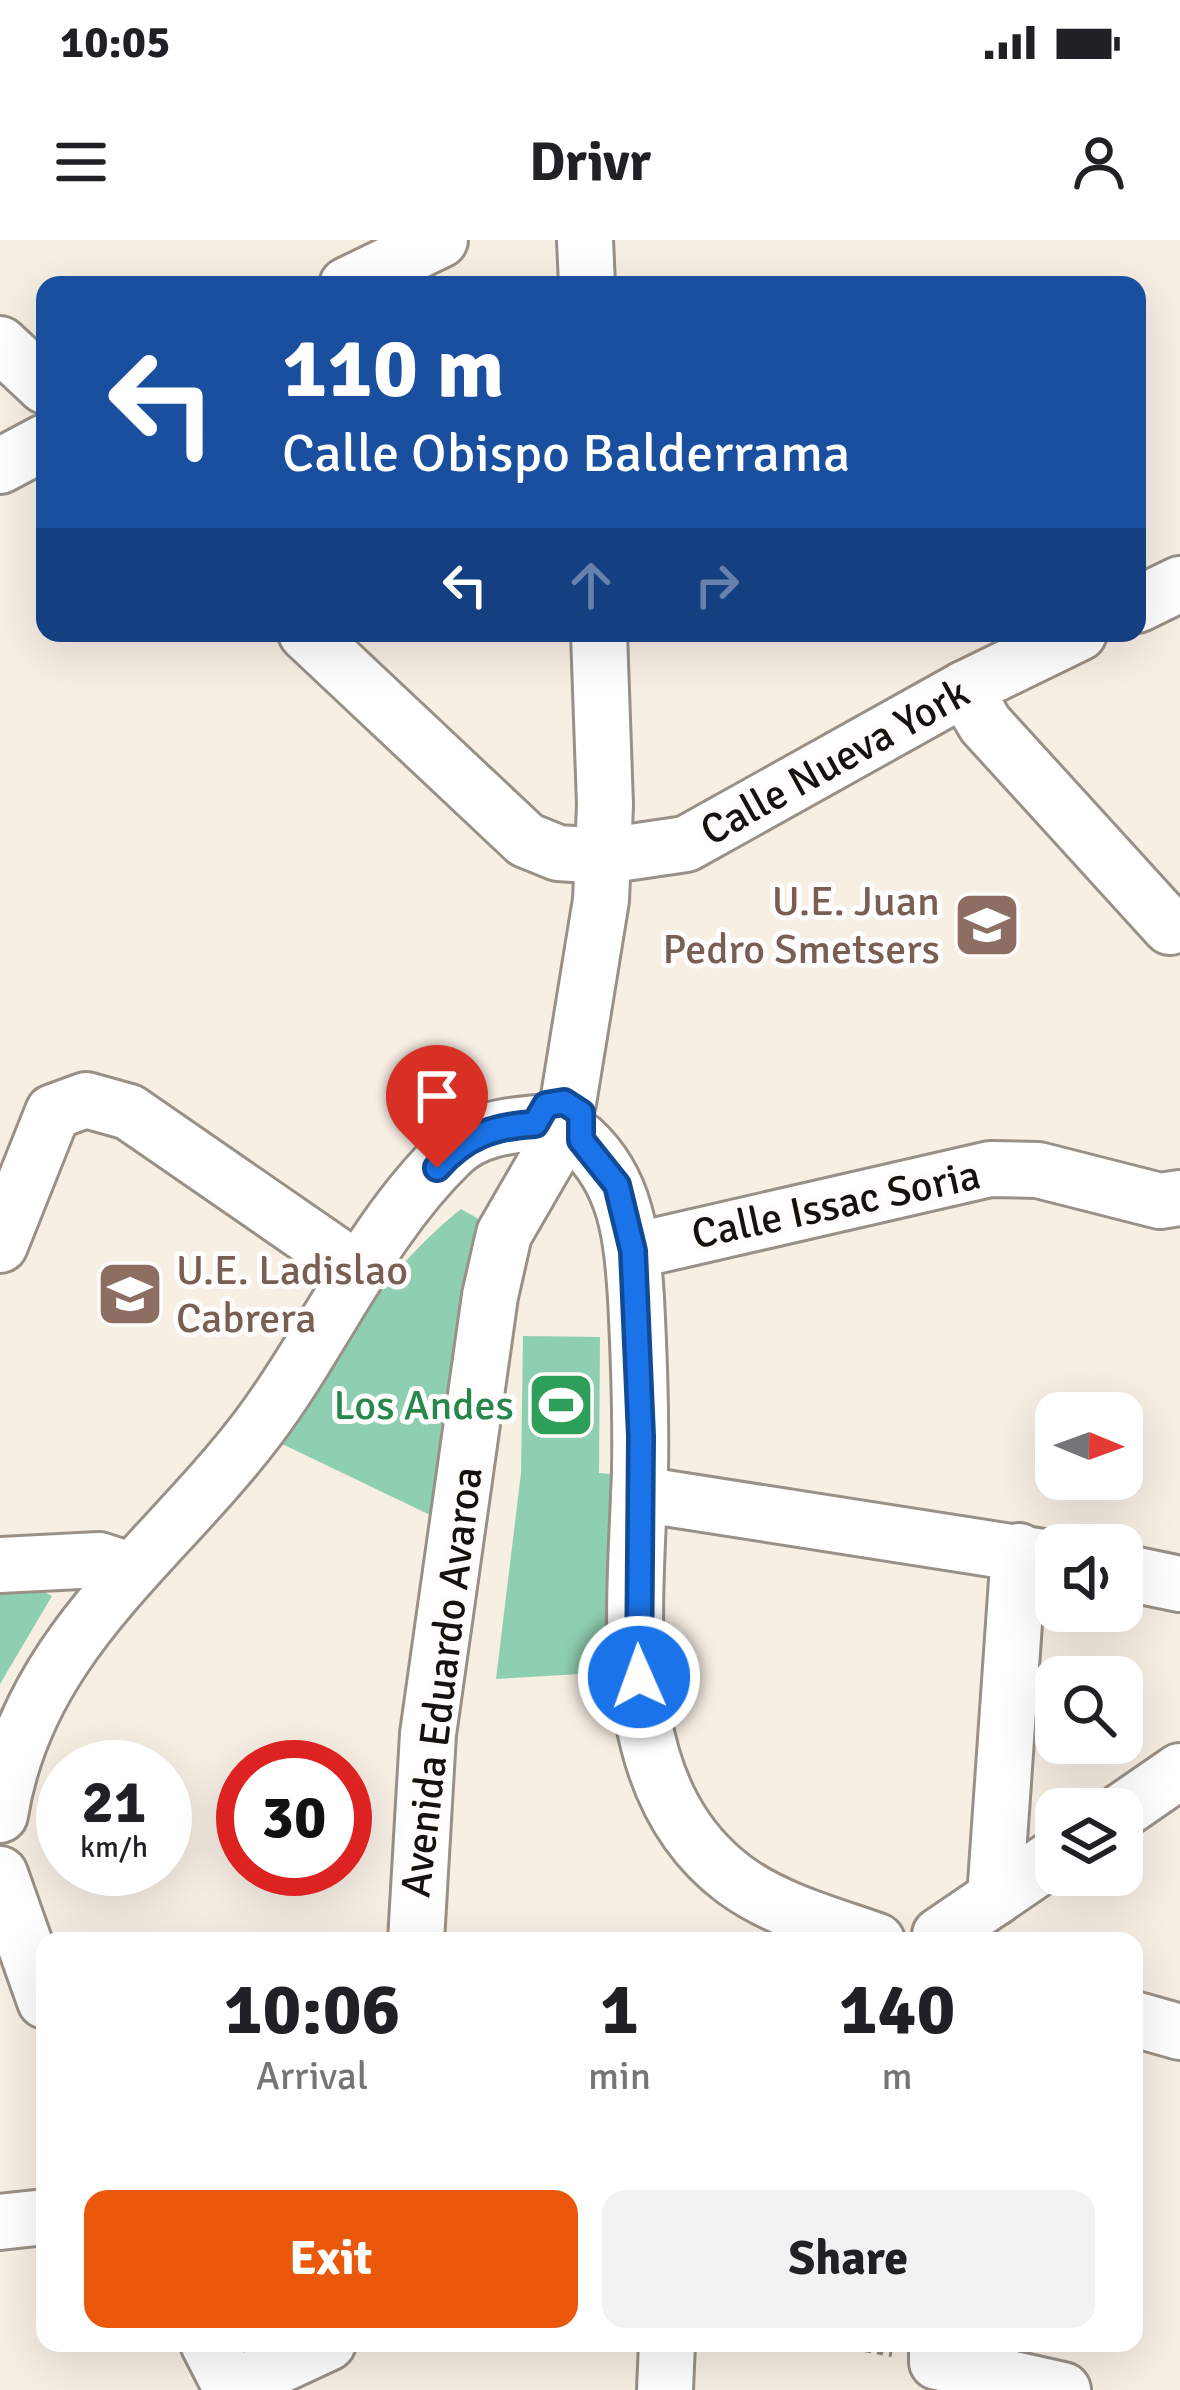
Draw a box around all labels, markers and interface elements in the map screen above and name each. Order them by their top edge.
text: 10:05 [60,15,170,70]
icon: menu [48,129,114,195]
text: Drivr [529,129,651,196]
icon: person [1066,129,1132,195]
text: 110 m [282,317,504,421]
icon: left [84,324,240,480]
text: Calle Obispo Balderrama [282,420,850,487]
icon: left [432,552,498,618]
icon: ahead [558,552,624,618]
icon: right [684,552,750,618]
street label: Calle Nueva York [692,667,978,857]
place label: U.E. Juan Pedro Smetsers [663,876,940,975]
school or university icon: U.E. Juan Pedro Smetsers [952,890,1022,960]
pin [386,1045,488,1168]
icon: arrive [404,1063,470,1129]
street label: Calle Issac Soria [687,1150,985,1260]
place label: U.E. Ladislao Cabrera [176,1245,408,1344]
school or university icon: U.E. Ladislao Cabrera [95,1259,165,1329]
sports icon: Los Andes [526,1370,596,1440]
place label: Los Andes [333,1380,514,1431]
north arrow [1035,1392,1143,1500]
map controls [1035,1392,1143,1896]
street label: Avenida Eduardo Avaroa [390,1464,494,1900]
button: sound [1035,1524,1143,1632]
position arrow [576,1614,702,1740]
button: search [1035,1656,1143,1764]
speed limit sign: 30 [216,1740,372,1896]
text: 21 [82,1766,146,1840]
button: layers [1035,1788,1143,1896]
text: km/h [80,1829,148,1866]
text: 10:06 [224,1965,400,2054]
text: 1 [600,1965,639,2054]
text: 140 [839,1965,955,2054]
text: Arrival [256,2052,368,2100]
text: min [588,2052,651,2100]
text: m [881,2052,913,2100]
button: Exit [84,2190,578,2328]
button: Share [602,2190,1095,2328]

